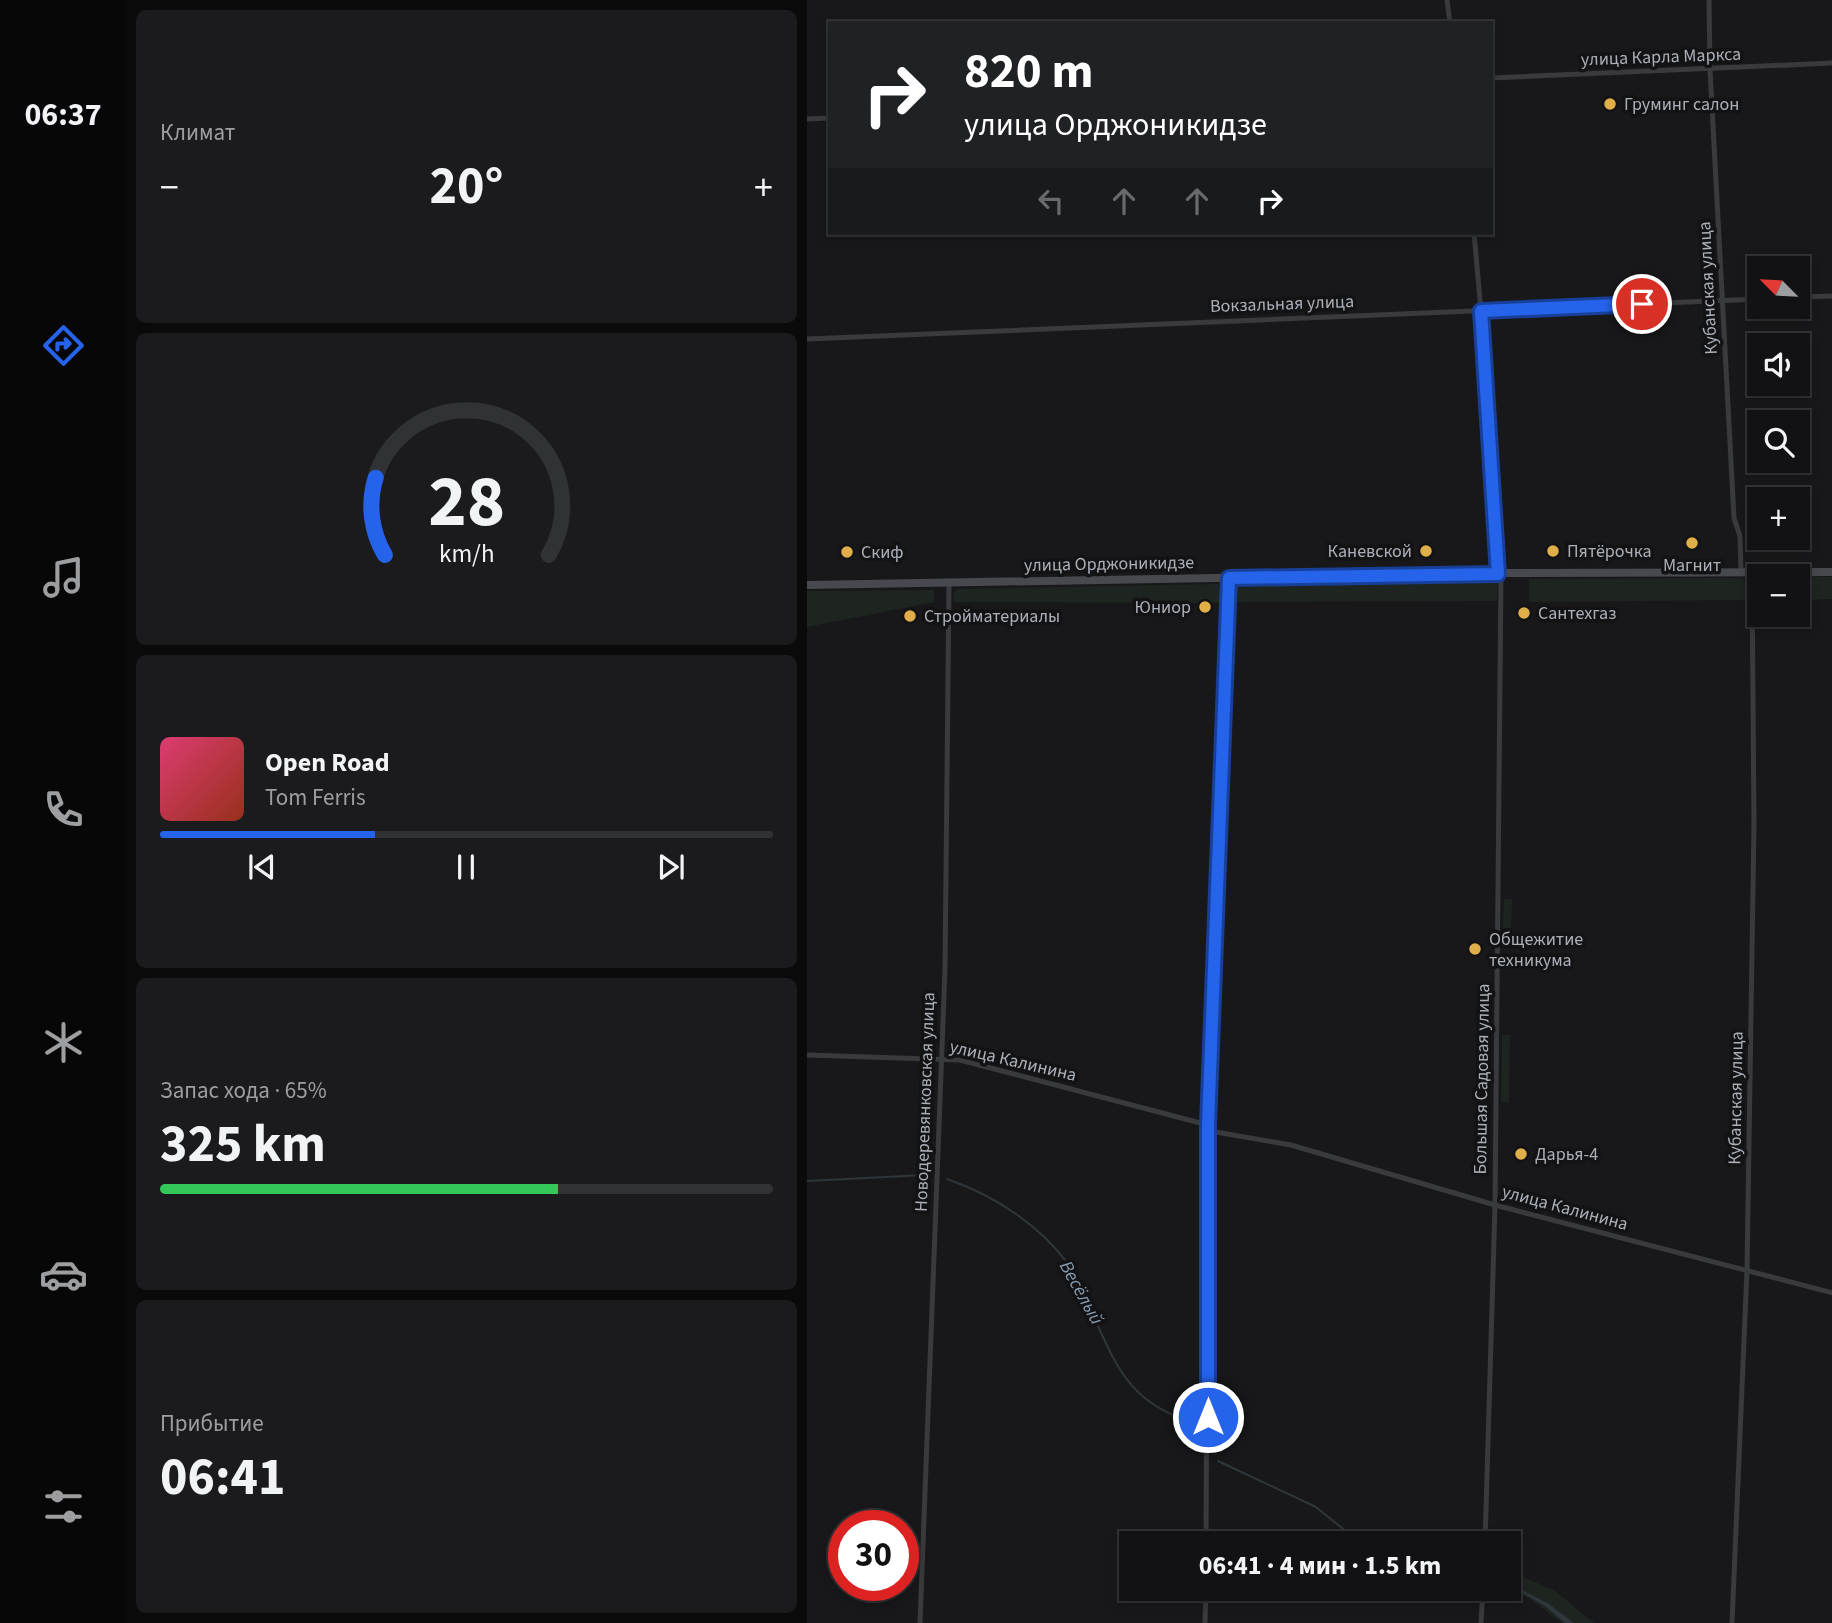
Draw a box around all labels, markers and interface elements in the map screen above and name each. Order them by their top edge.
text: 820 m [964,37,1093,107]
street label: улица Карла Маркса [1580,42,1742,72]
icon: right [849,49,940,140]
text: 06:37 [24,92,102,138]
place label: Груминг салон [1624,92,1739,117]
marker: Груминг салон [1602,96,1618,112]
text: улица Орджоникидзе [964,102,1267,148]
text: Климат [160,116,235,149]
text: 20° [430,150,503,224]
text: − [160,161,179,215]
text: + [754,161,773,215]
icon: left [1032,182,1070,220]
icon: ahead [1105,182,1143,220]
icon: ahead [1178,182,1216,220]
icon: right [1251,182,1289,220]
street label: Кубанская улица [1692,221,1724,355]
north arrow [1747,256,1810,318]
map controls [1747,256,1810,627]
pin [1612,274,1672,334]
icon: arrive [1623,285,1661,323]
street label: Вокзальная улица [1210,289,1354,319]
icon: directions [39,321,88,370]
button: sound [1747,333,1810,396]
button: search [1747,410,1810,473]
text: 28 [428,450,505,554]
button: + [1747,487,1810,550]
marker: Магнит [1684,535,1700,551]
text: km/h [439,536,494,572]
place label: Каневской [1328,539,1412,564]
place label: Пятёрочка [1567,539,1652,564]
place label: Скиф [861,540,904,565]
marker: Каневской [1418,543,1434,559]
marker: Пятёрочка [1545,543,1561,559]
marker: Скиф [839,544,855,560]
street label: улица Орджоникидзе [1024,550,1194,578]
icon: music [39,553,88,602]
place label: Магнит [1663,553,1721,578]
button: − [1747,564,1810,627]
place label: Юниор [1135,595,1191,620]
marker: Юниор [1197,599,1213,615]
place label: Сантехгаз [1538,601,1616,626]
place label: Стройматериалы [924,604,1060,629]
marker: Сантехгаз [1516,605,1532,621]
marker: Стройматериалы [902,608,918,624]
text: Open Road [265,744,390,781]
text: Tom Ferris [265,781,366,814]
icon: phone [39,785,88,834]
icon: previous [243,848,281,886]
icon: pause [447,848,485,886]
icon: next [652,848,690,886]
place label: Общежитие техникума [1489,927,1583,973]
marker: Общежитие техникума [1467,941,1483,957]
street label: Большая Садовая улица [1468,983,1496,1175]
street label: Новодеревянковская улица [909,992,941,1212]
icon: climate [39,1018,88,1067]
street label: Кубанская улица [1722,1031,1750,1165]
street label: улица Калинина [947,1034,1079,1088]
text: Запас хода · 65% [160,1074,327,1107]
text: 325 km [160,1108,326,1182]
place label: Дарья-4 [1535,1142,1598,1167]
marker: Дарья-4 [1513,1146,1529,1162]
street label: улица Калинина [1499,1179,1631,1237]
icon: car [39,1250,88,1299]
water label: Весёлый [1052,1256,1110,1330]
position arrow [1171,1380,1245,1454]
text: Прибытие [160,1407,264,1440]
text: 06:41 [160,1441,285,1515]
icon: filters [39,1482,88,1531]
speed limit sign: 30 [828,1510,919,1601]
text: 06:41 · 4 мин · 1.5 km [1199,1547,1441,1584]

